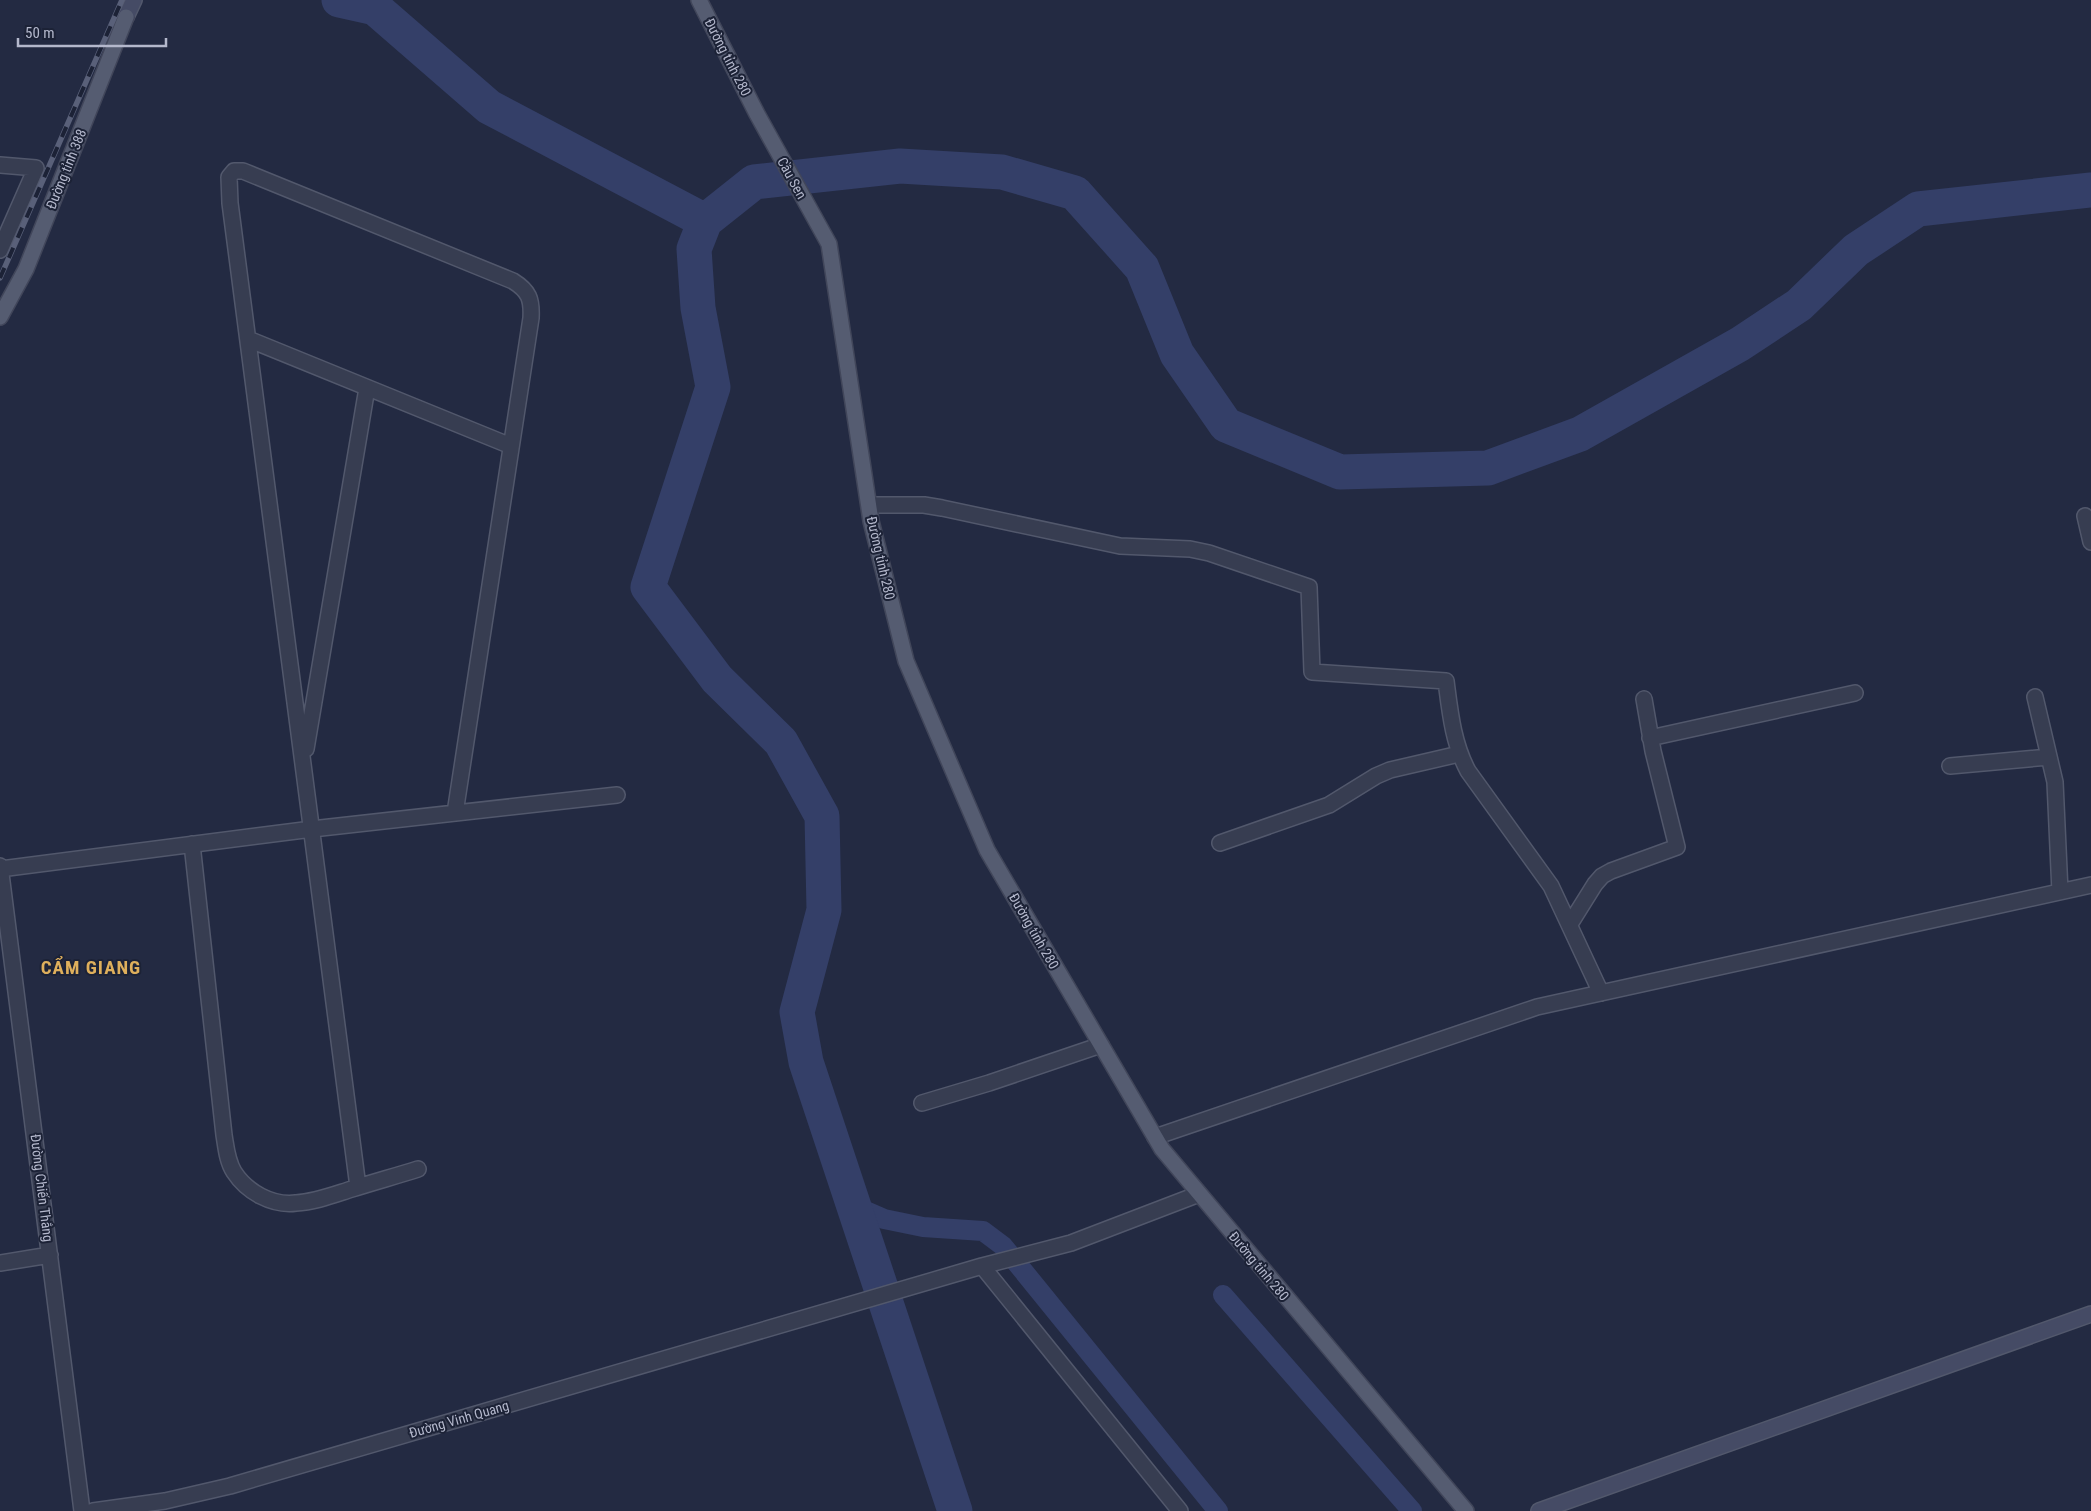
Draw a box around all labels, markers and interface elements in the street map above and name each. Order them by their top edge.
scale bar [18,15,165,47]
street label: Đường tỉnh 280 [702,16,754,98]
text: 50 m [25,24,55,42]
street label: Đường tỉnh 388 [43,127,89,211]
street label: Cầu Sen [774,154,810,202]
street label: Đường tỉnh 280 [864,515,898,601]
street label: Đường tỉnh 280 [1006,890,1062,972]
district label: CẨM GIANG [41,955,141,979]
street label: Đường Chiến Thắng [27,1133,57,1243]
street label: Đường tỉnh 280 [1226,1228,1292,1304]
street label: Đường Vinh Quang [407,1397,511,1441]

